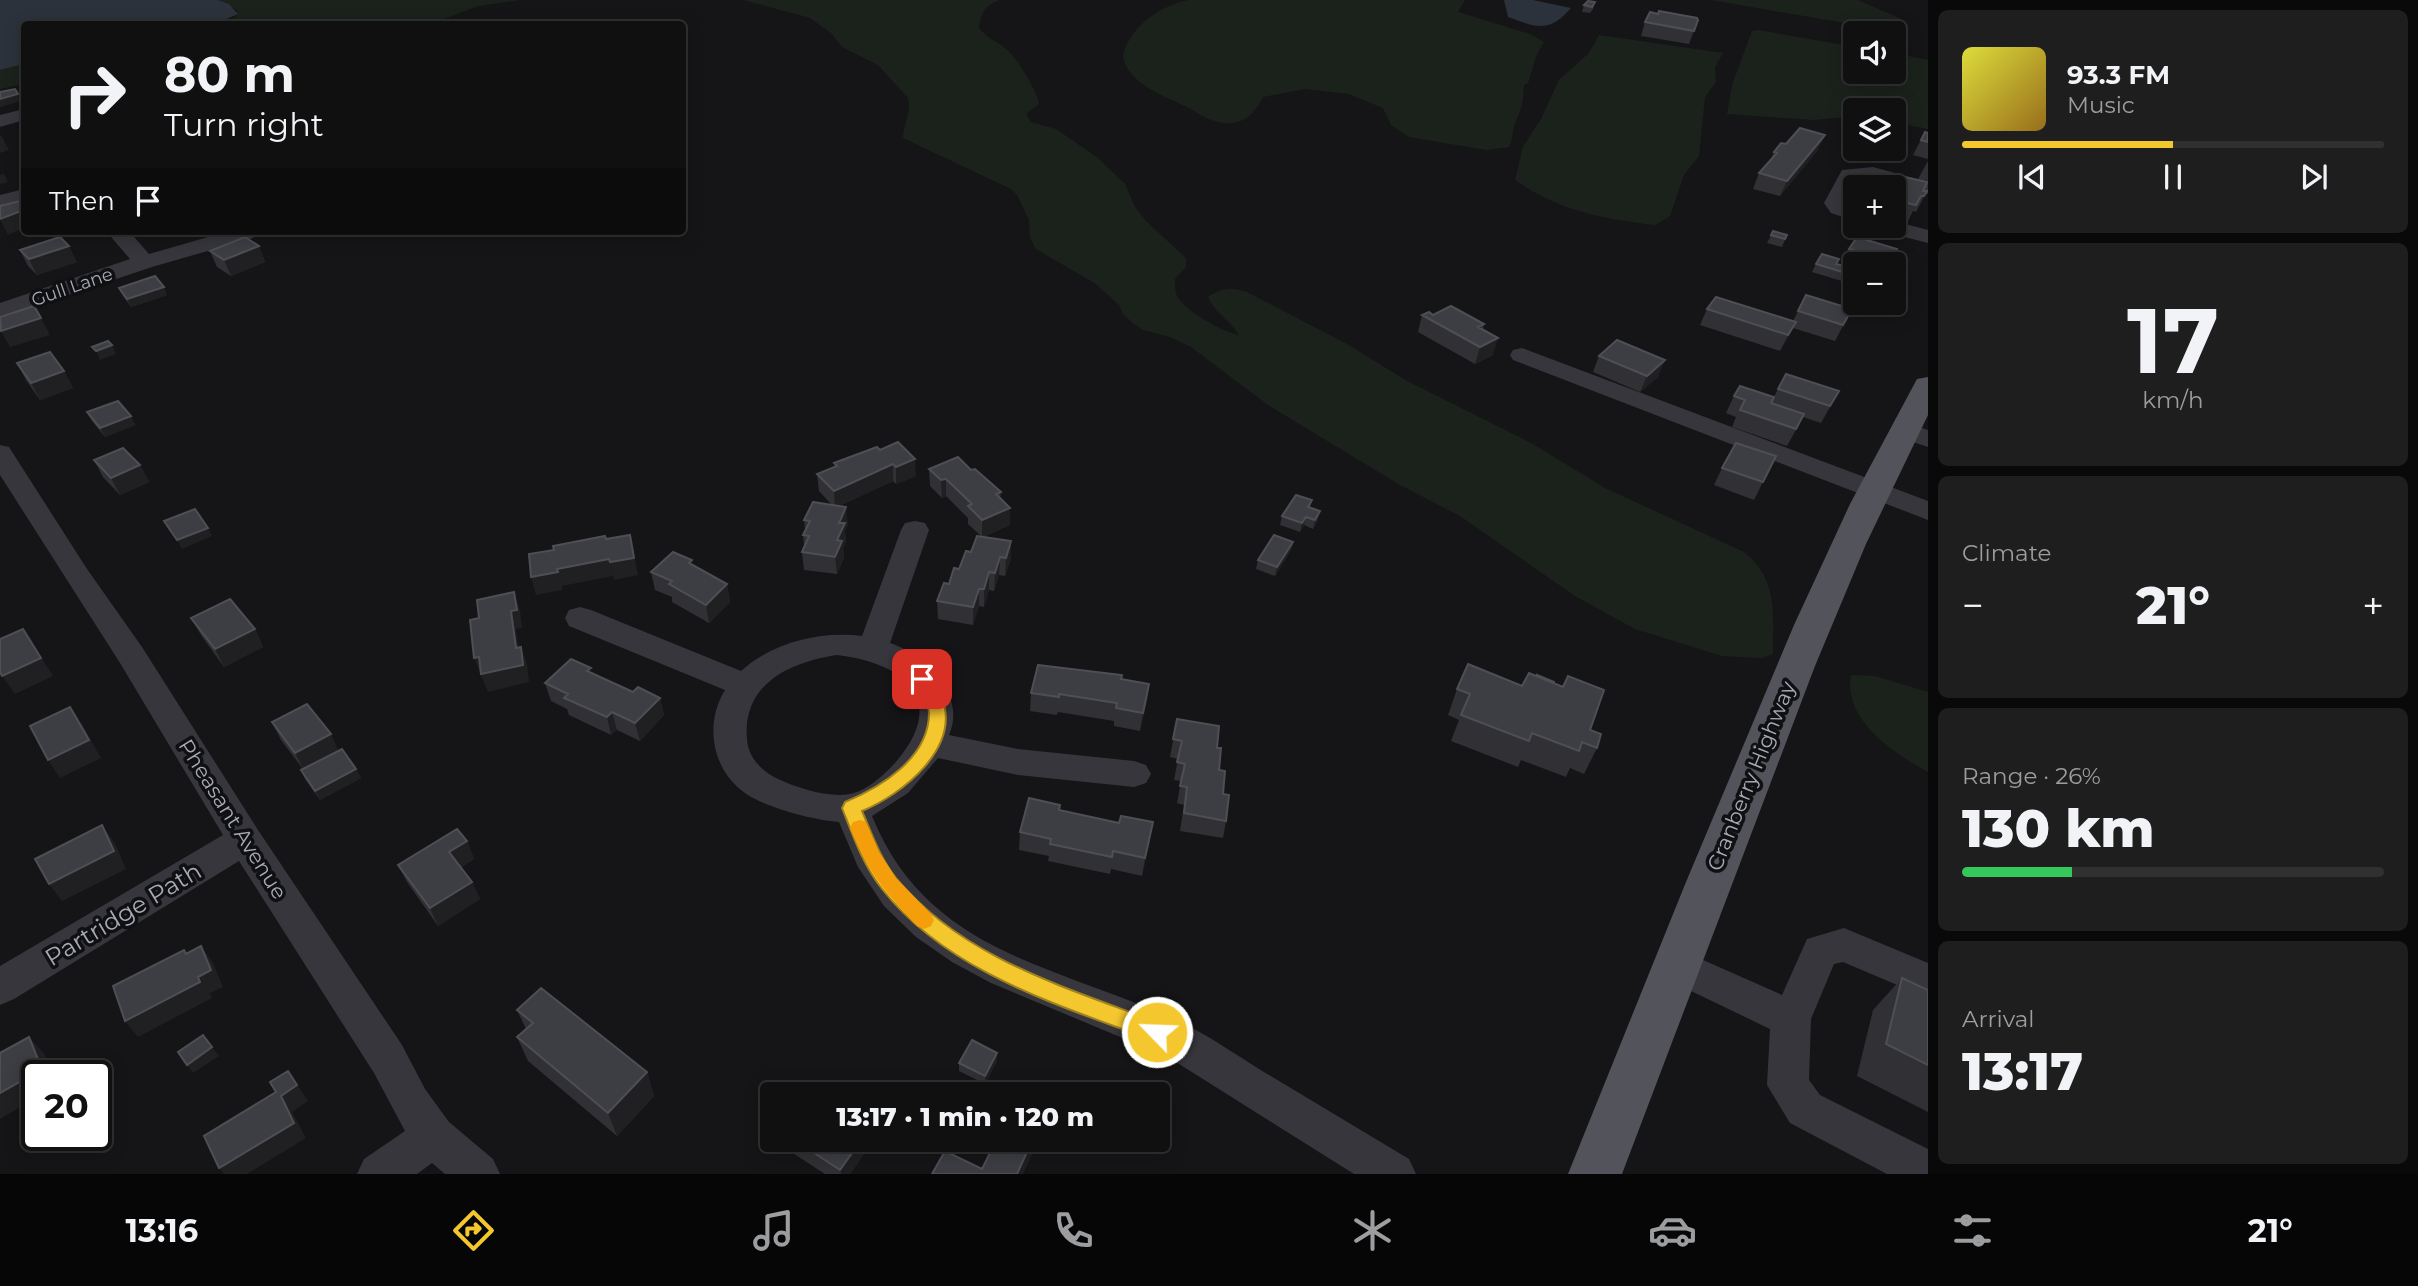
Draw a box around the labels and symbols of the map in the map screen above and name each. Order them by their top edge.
street label: Gull Lane [28,263,116,311]
pin [892,649,952,709]
street label: Cranberry Highway [1702,677,1801,874]
street label: Pheasant Avenue [174,734,292,904]
street label: Partridge Path [40,856,206,972]
position arrow [1120,995,1194,1069]
speed limit sign: 20 [21,1060,112,1151]

